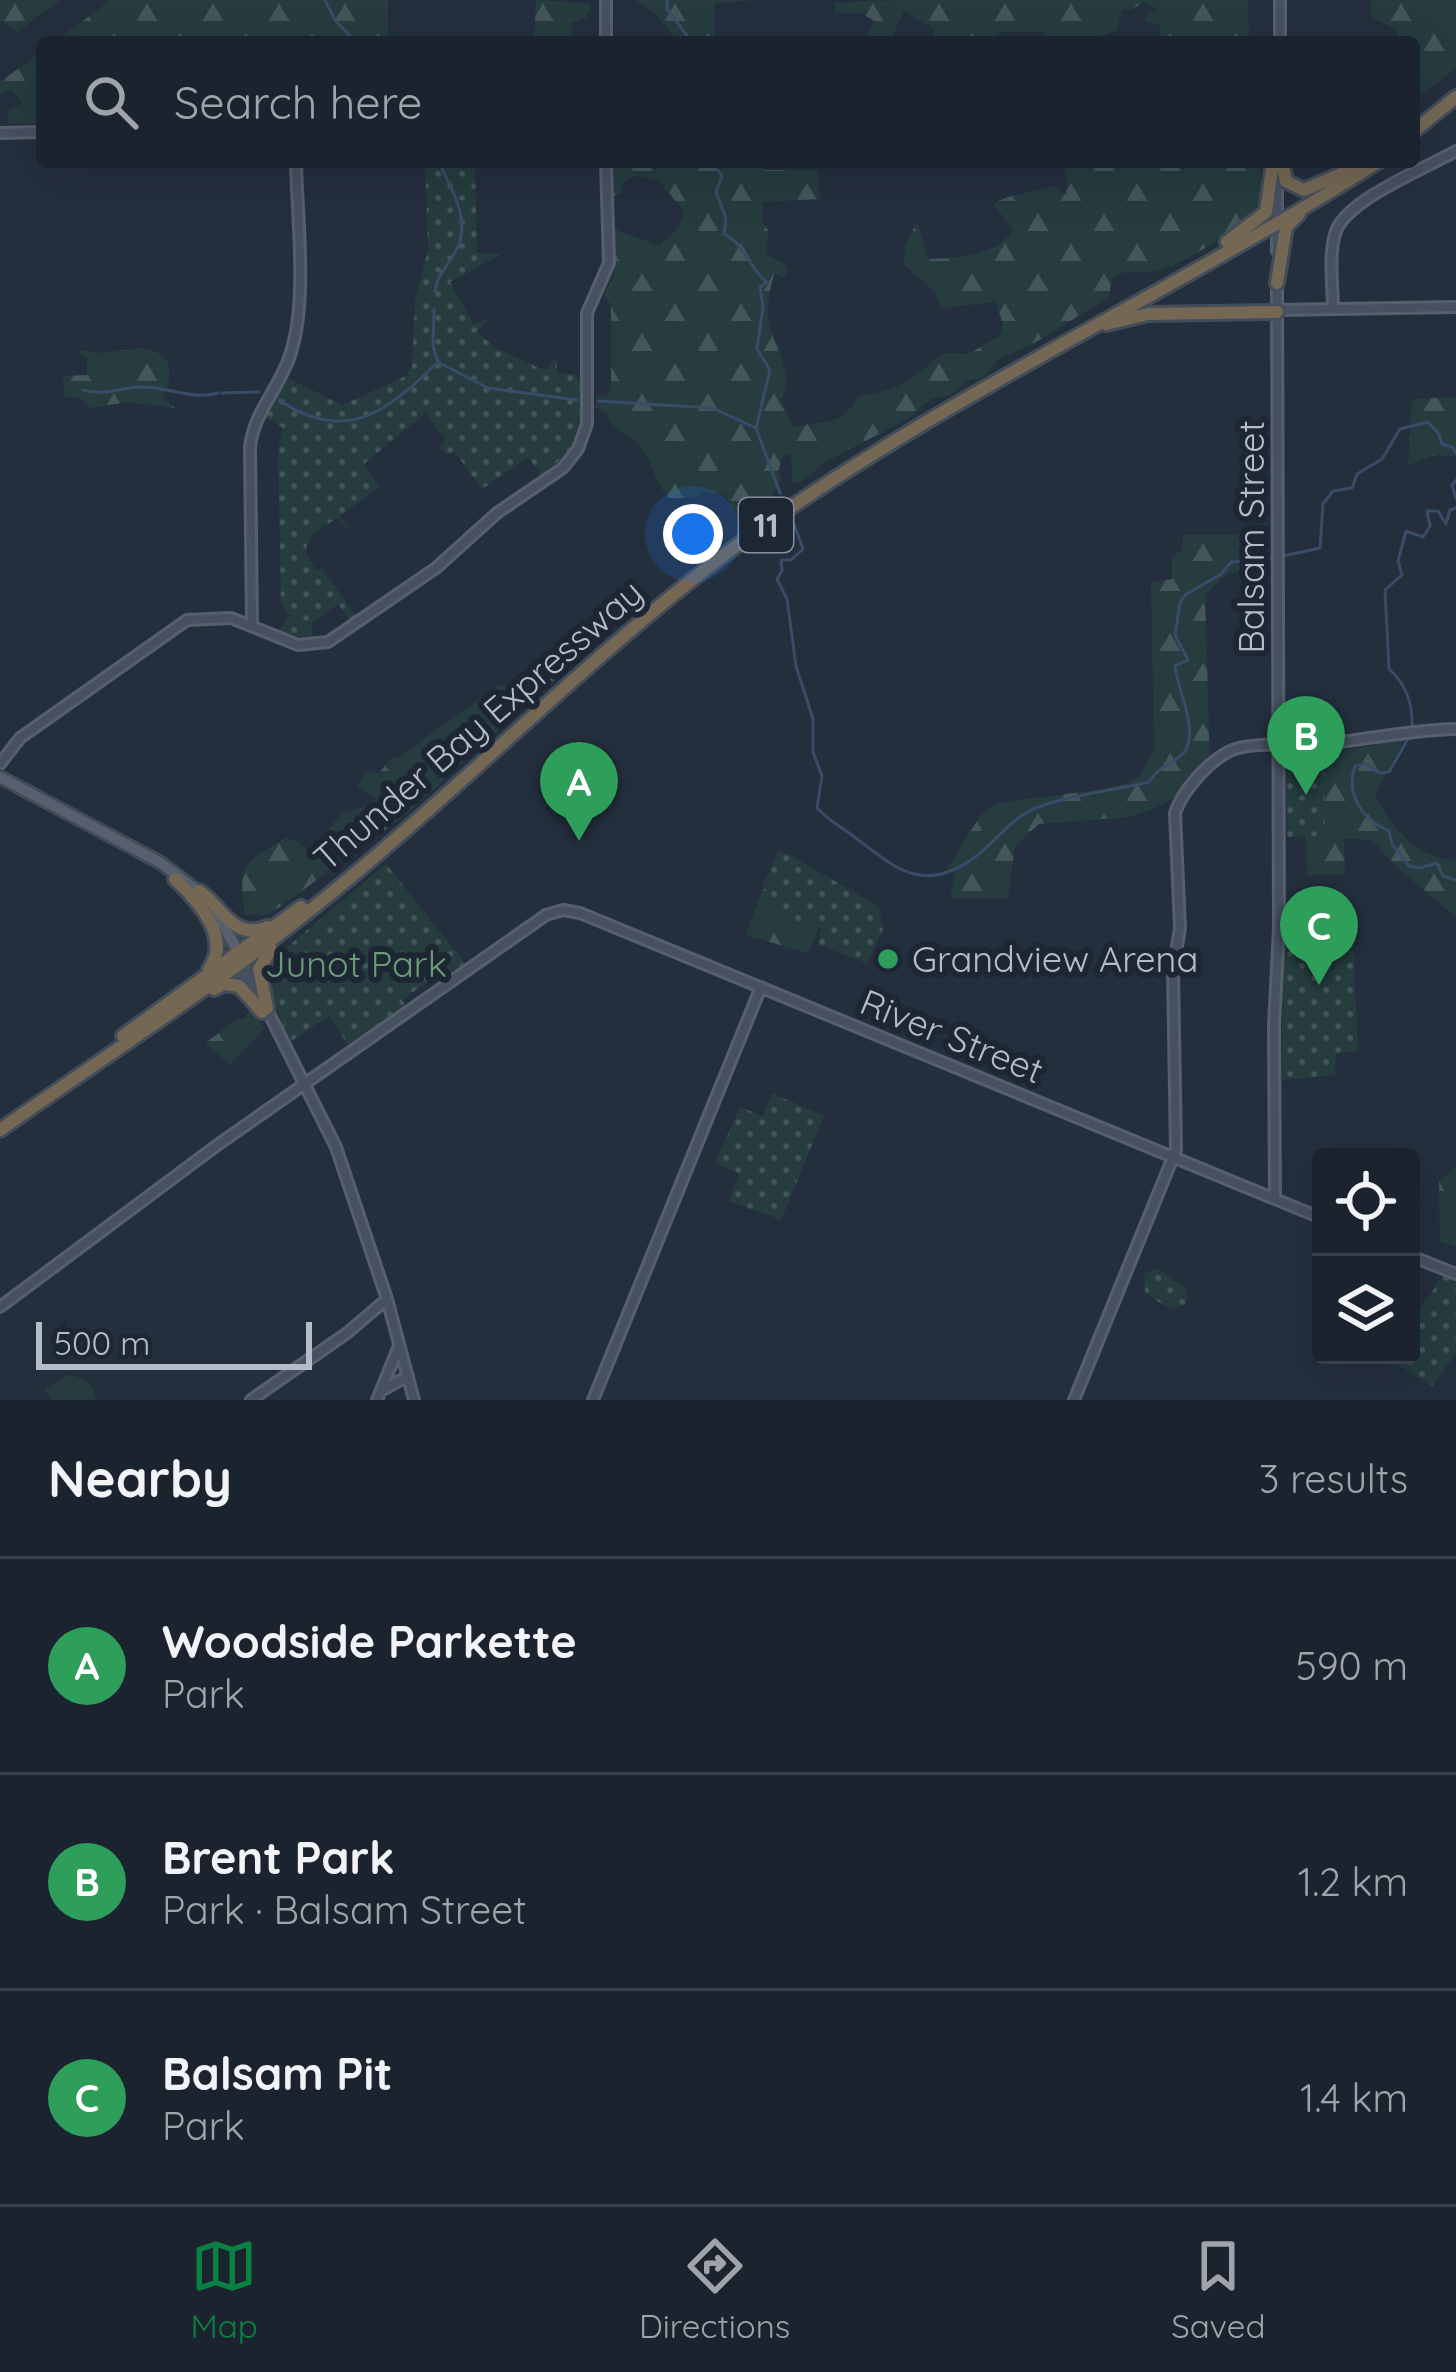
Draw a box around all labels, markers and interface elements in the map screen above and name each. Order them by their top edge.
search box [36,36,1420,168]
icon: search [78,69,144,135]
text: Search here [174,74,422,130]
street label: Balsam Street [1228,420,1273,654]
road number: 11 [739,498,793,552]
your location [663,504,723,564]
street label: Thunder Bay Expressway [304,569,651,880]
pin: B [1267,696,1345,795]
pin: A [540,742,618,841]
pin: C [1280,886,1358,985]
place label: Grandview Arena [912,936,1198,981]
park label: Junot Park [265,941,447,986]
marker: Grandview Arena [875,946,901,972]
street label: River Street [854,979,1050,1093]
map controls [1312,1148,1420,1364]
button: locate [1312,1148,1420,1256]
button: layers [1312,1256,1420,1364]
scale bar [36,1316,312,1369]
text: 500 m [54,1322,150,1363]
text: Nearby [48,1446,232,1510]
text: 3 results [1259,1454,1408,1503]
text: Woodside Parkette [162,1613,577,1669]
text: A [75,1641,99,1690]
text: 590 m [1296,1641,1408,1690]
text: Park [162,1669,245,1718]
text: Brent Park [162,1829,395,1885]
text: B [74,1857,100,1906]
text: 1.2 km [1298,1857,1408,1906]
text: Park · Balsam Street [162,1885,527,1934]
text: Balsam Pit [162,2045,392,2101]
text: C [75,2073,99,2122]
text: 1.4 km [1300,2073,1408,2122]
text: Park [162,2101,245,2150]
tab: Map [191,2233,258,2346]
tab: Directions [639,2233,790,2346]
tab: Saved [1171,2233,1265,2346]

